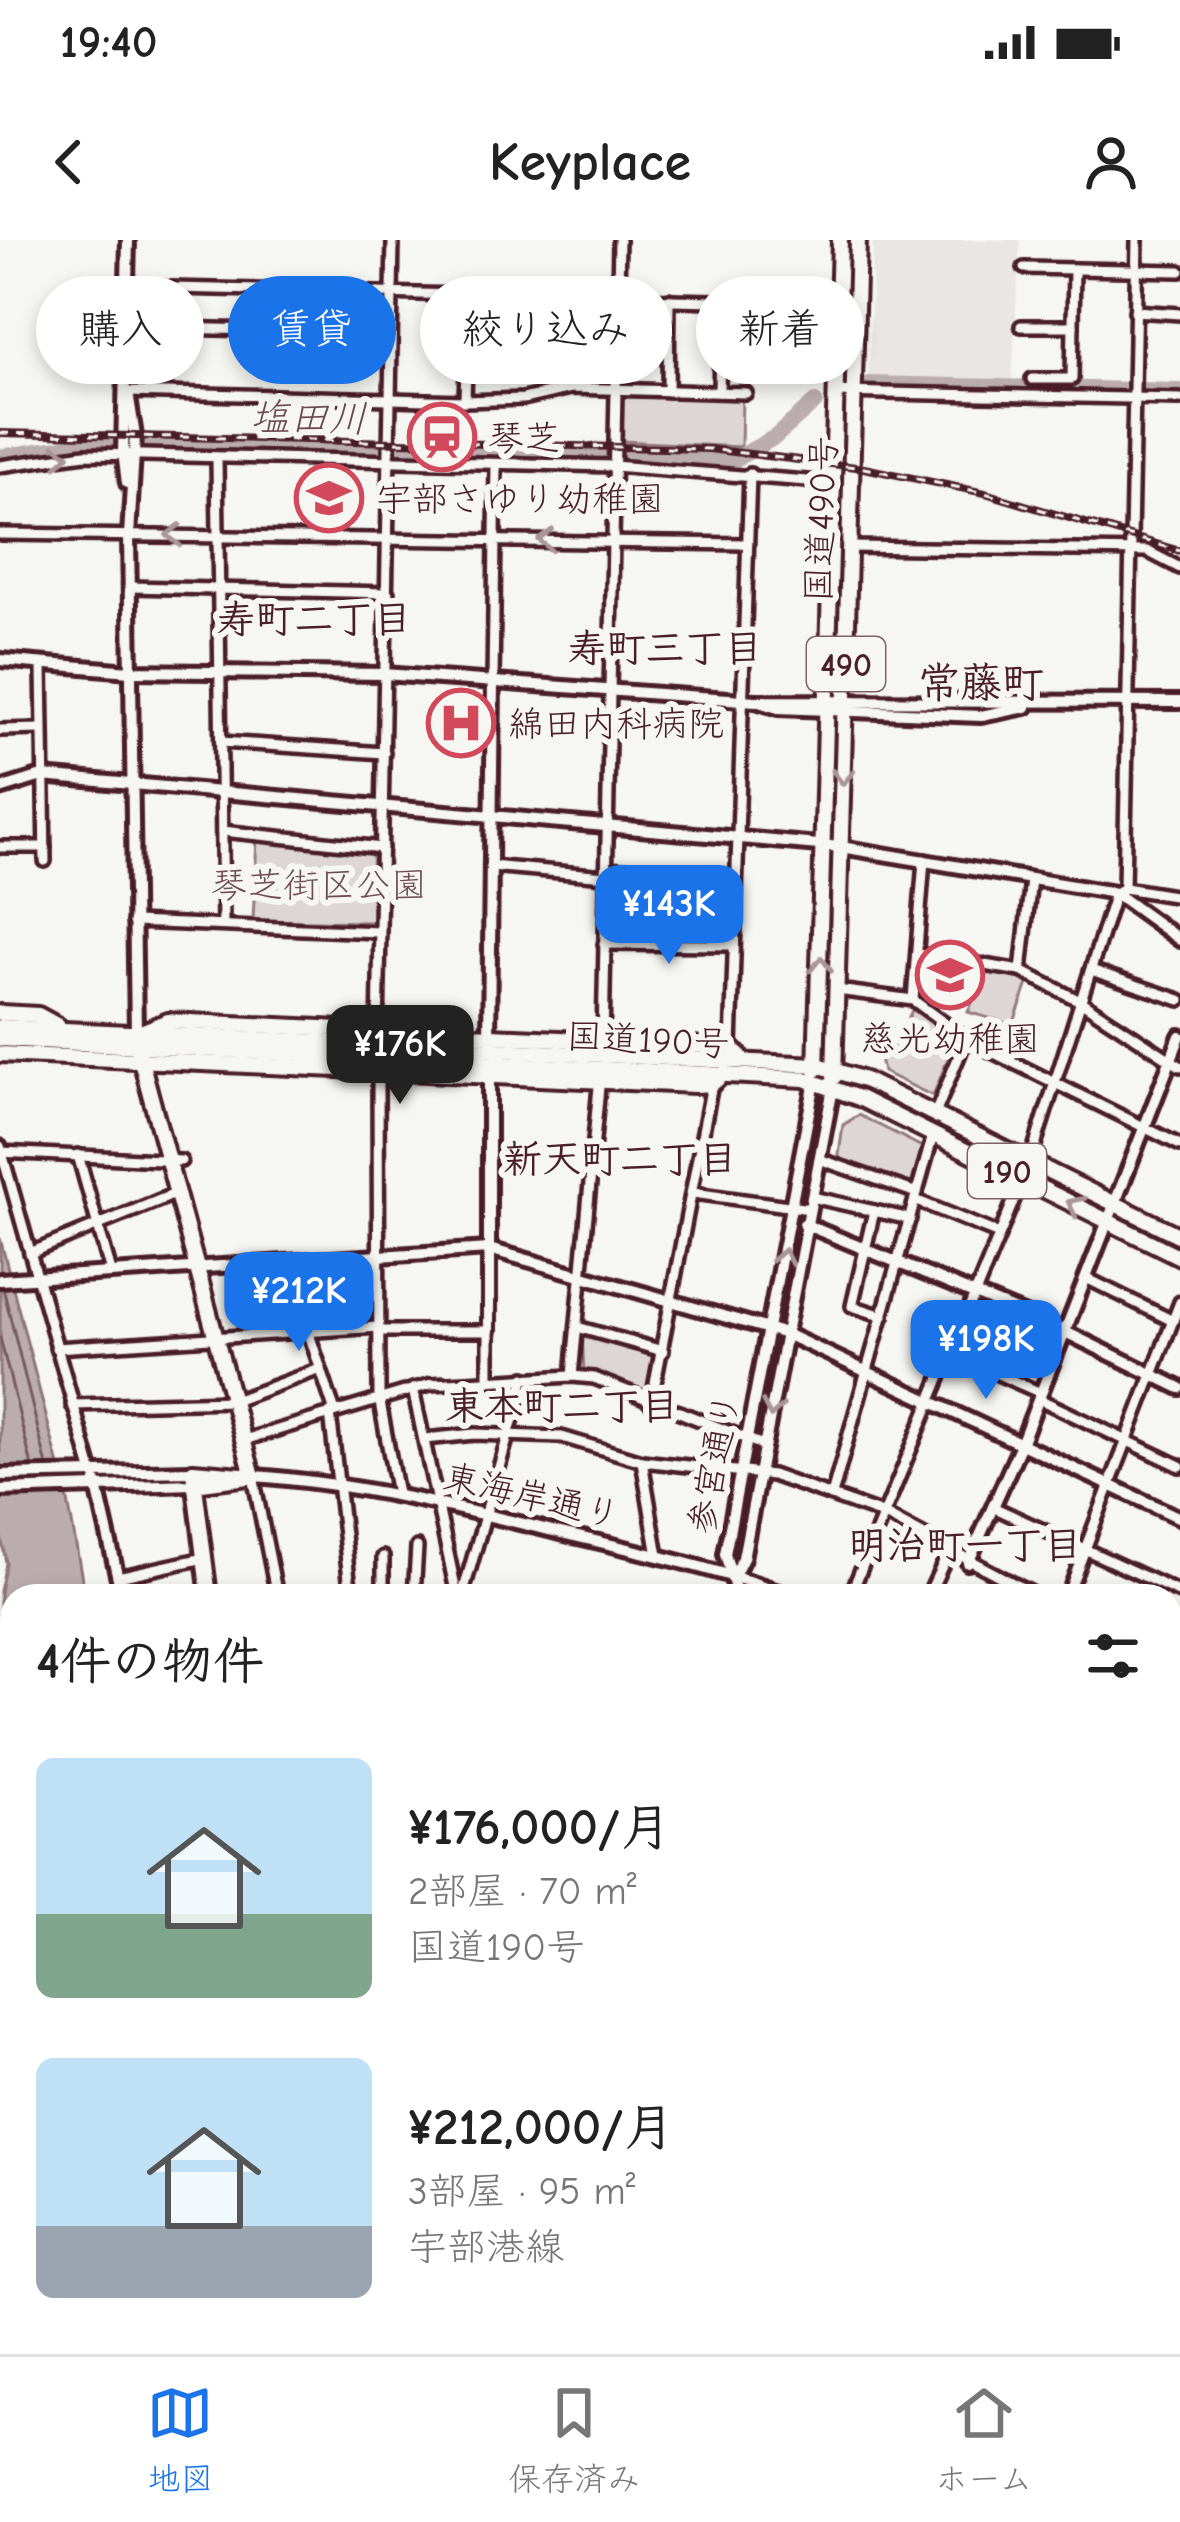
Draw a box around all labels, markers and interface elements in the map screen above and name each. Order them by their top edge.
text: 19:40 [60,16,157,68]
icon: back [36,129,102,195]
icon: person [1078,129,1144,195]
text: Keyplace [489,131,691,194]
chip: 購入 [36,276,204,384]
chip: 賃貸 [228,276,396,384]
chip: 絞り込み [420,276,672,384]
chip: 新着 [696,276,864,384]
water label: 塩田川 [250,395,368,442]
station icon: 琴芝 [407,402,477,472]
place label: 琴芝 [488,418,560,459]
street label: 国道490号 [798,435,845,603]
one-way arrow [52,444,71,469]
school or university icon: 宇部さゆり幼稚園 [294,463,364,533]
place label: 宇部さゆり幼稚園 [376,479,664,520]
one-way arrow [164,522,182,548]
one-way arrow [536,528,555,554]
district label: 寿町二丁目 [216,597,412,642]
district label: 寿町三丁目 [567,626,763,671]
road number: 490 [807,637,885,691]
district label: 常藤町 [918,659,1044,708]
hospital icon: 綿田内科病院 [426,688,496,758]
place label: 綿田内科病院 [508,704,724,745]
one-way arrow [830,768,856,787]
park label: 琴芝街区公園 [211,865,427,906]
pin: ¥143K [585,865,753,967]
text: ¥143K [622,881,716,926]
school or university icon: 慈光幼稚園 [915,940,985,1010]
one-way arrow [808,955,834,974]
pin: ¥176K [316,1005,484,1107]
street label: 国道190号 [565,1016,731,1065]
place label: 慈光幼稚園 [860,1019,1040,1060]
text: ¥176K [354,1021,446,1066]
district label: 新天町二丁目 [503,1137,737,1182]
road number: 190 [968,1144,1046,1198]
one-way arrow [1066,1196,1087,1219]
one-way arrow [769,1247,795,1267]
pin: ¥212K [215,1252,383,1354]
text: ¥212K [251,1268,347,1313]
pin: ¥198K [902,1300,1070,1402]
text: ¥198K [938,1316,1034,1361]
district label: 東本町二丁目 [445,1384,679,1429]
street label: 参宮通り [681,1389,748,1538]
one-way arrow [760,1399,786,1419]
street label: 東海岸通り [439,1456,624,1537]
district label: 明治町一丁目 [848,1523,1082,1568]
icon: filters [1080,1623,1146,1689]
text: 4件の物件 [36,1632,264,1691]
text: ¥176,000/月 [408,1798,671,1857]
icon: home [132,1806,276,1950]
text: 2部屋 · 70 m² [408,1869,637,1914]
text: 国道190号 [408,1925,585,1970]
text: ¥212,000/月 [408,2098,675,2157]
icon: home [132,2106,276,2250]
text: 3部屋 · 95 m² [408,2169,636,2214]
text: 宇部港線 [408,2225,564,2270]
tab: 地図 [147,2380,213,2500]
tab: 保存済み [508,2380,640,2500]
tab: ホーム [935,2380,1033,2500]

